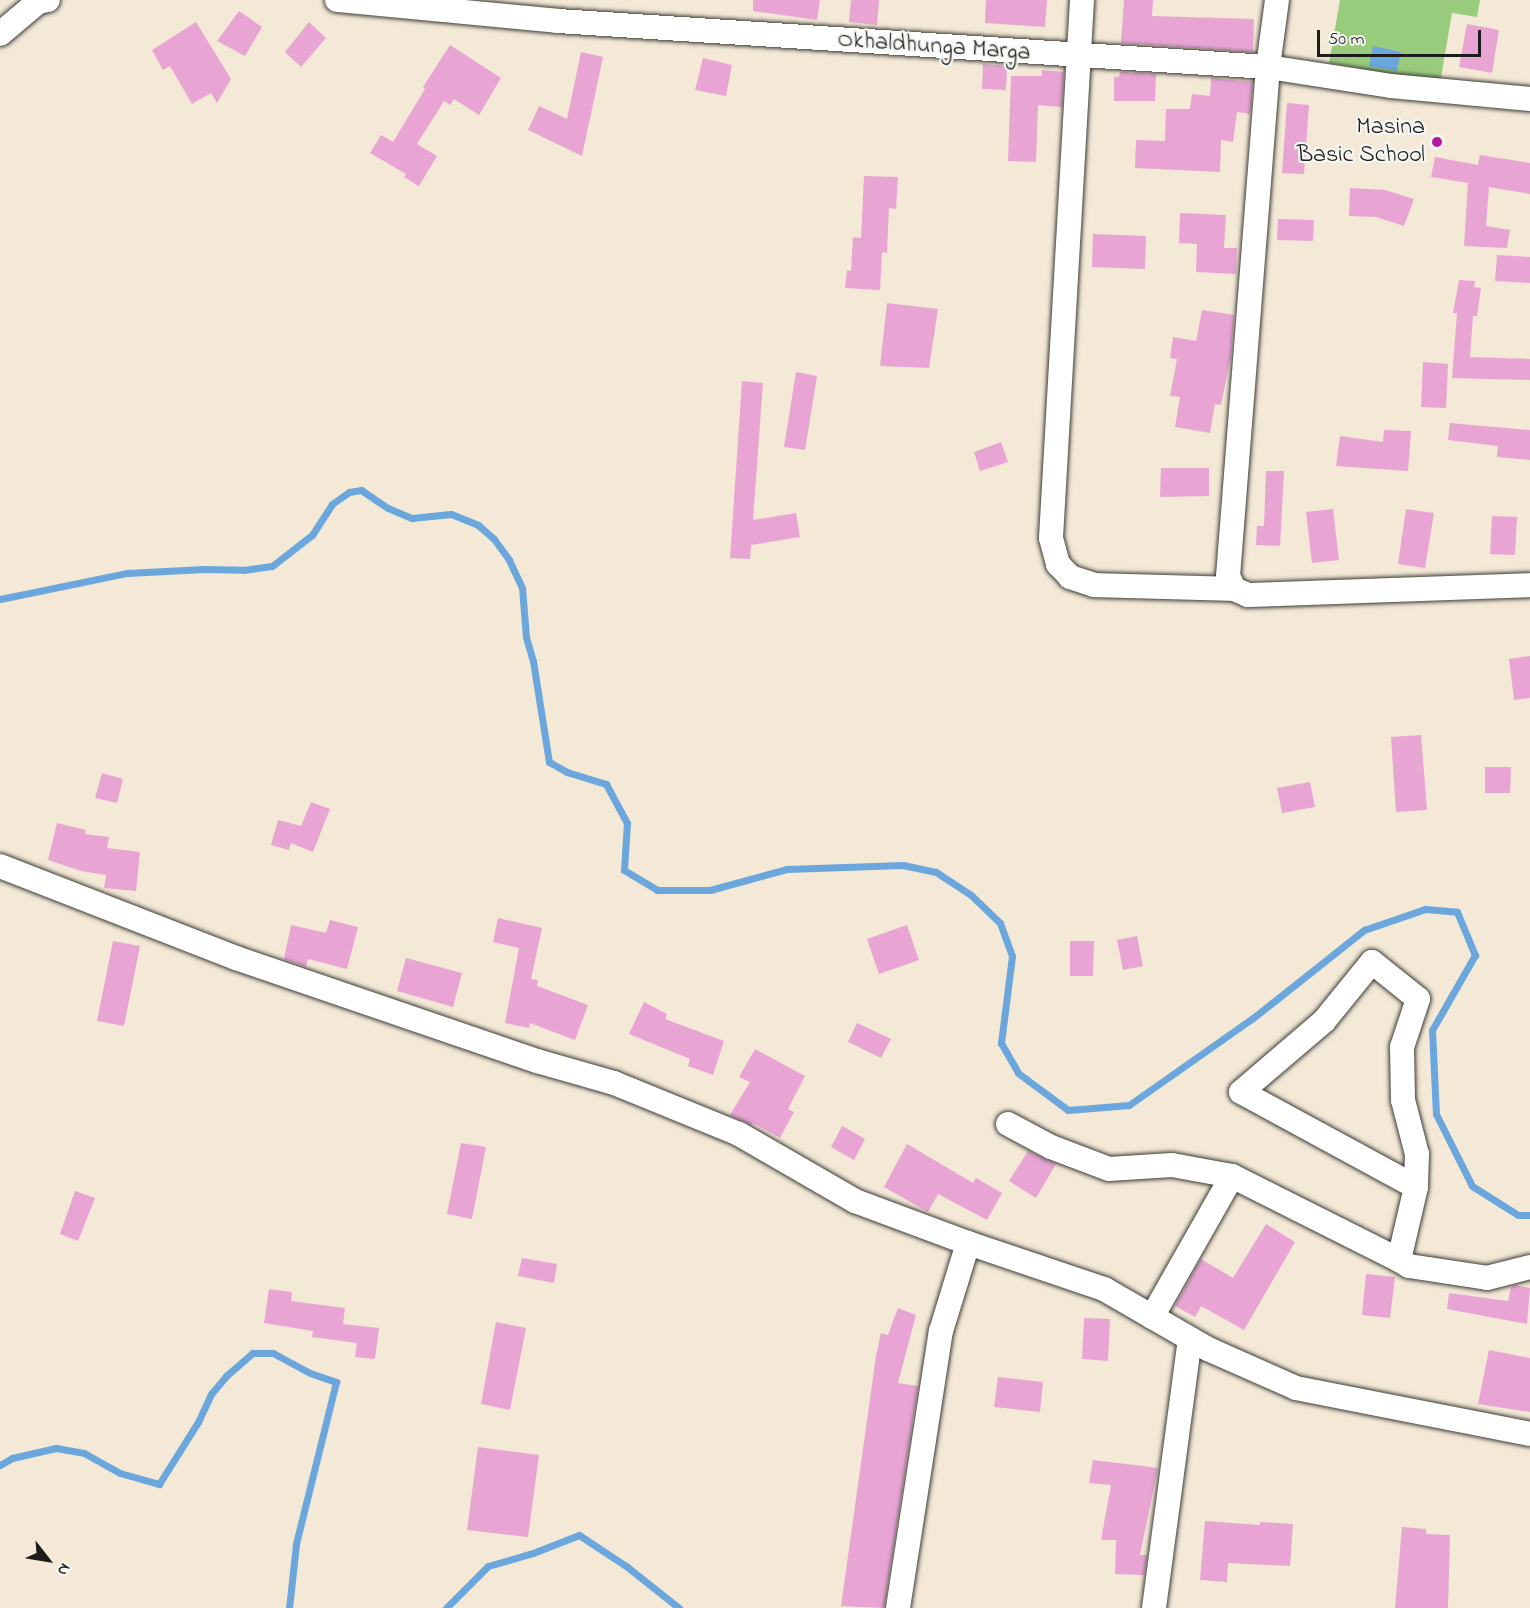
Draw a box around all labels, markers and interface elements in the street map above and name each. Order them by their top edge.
scale bar [1320,18,1484,56]
street label: Okhaldhunga Marga [836,26,1032,68]
text: 50 m [1328,27,1365,53]
place label: Masina Basic School [1297,114,1425,170]
marker: Masina Basic School [1430,135,1444,149]
north arrow [18,1530,78,1590]
text: N [50,1558,76,1580]

